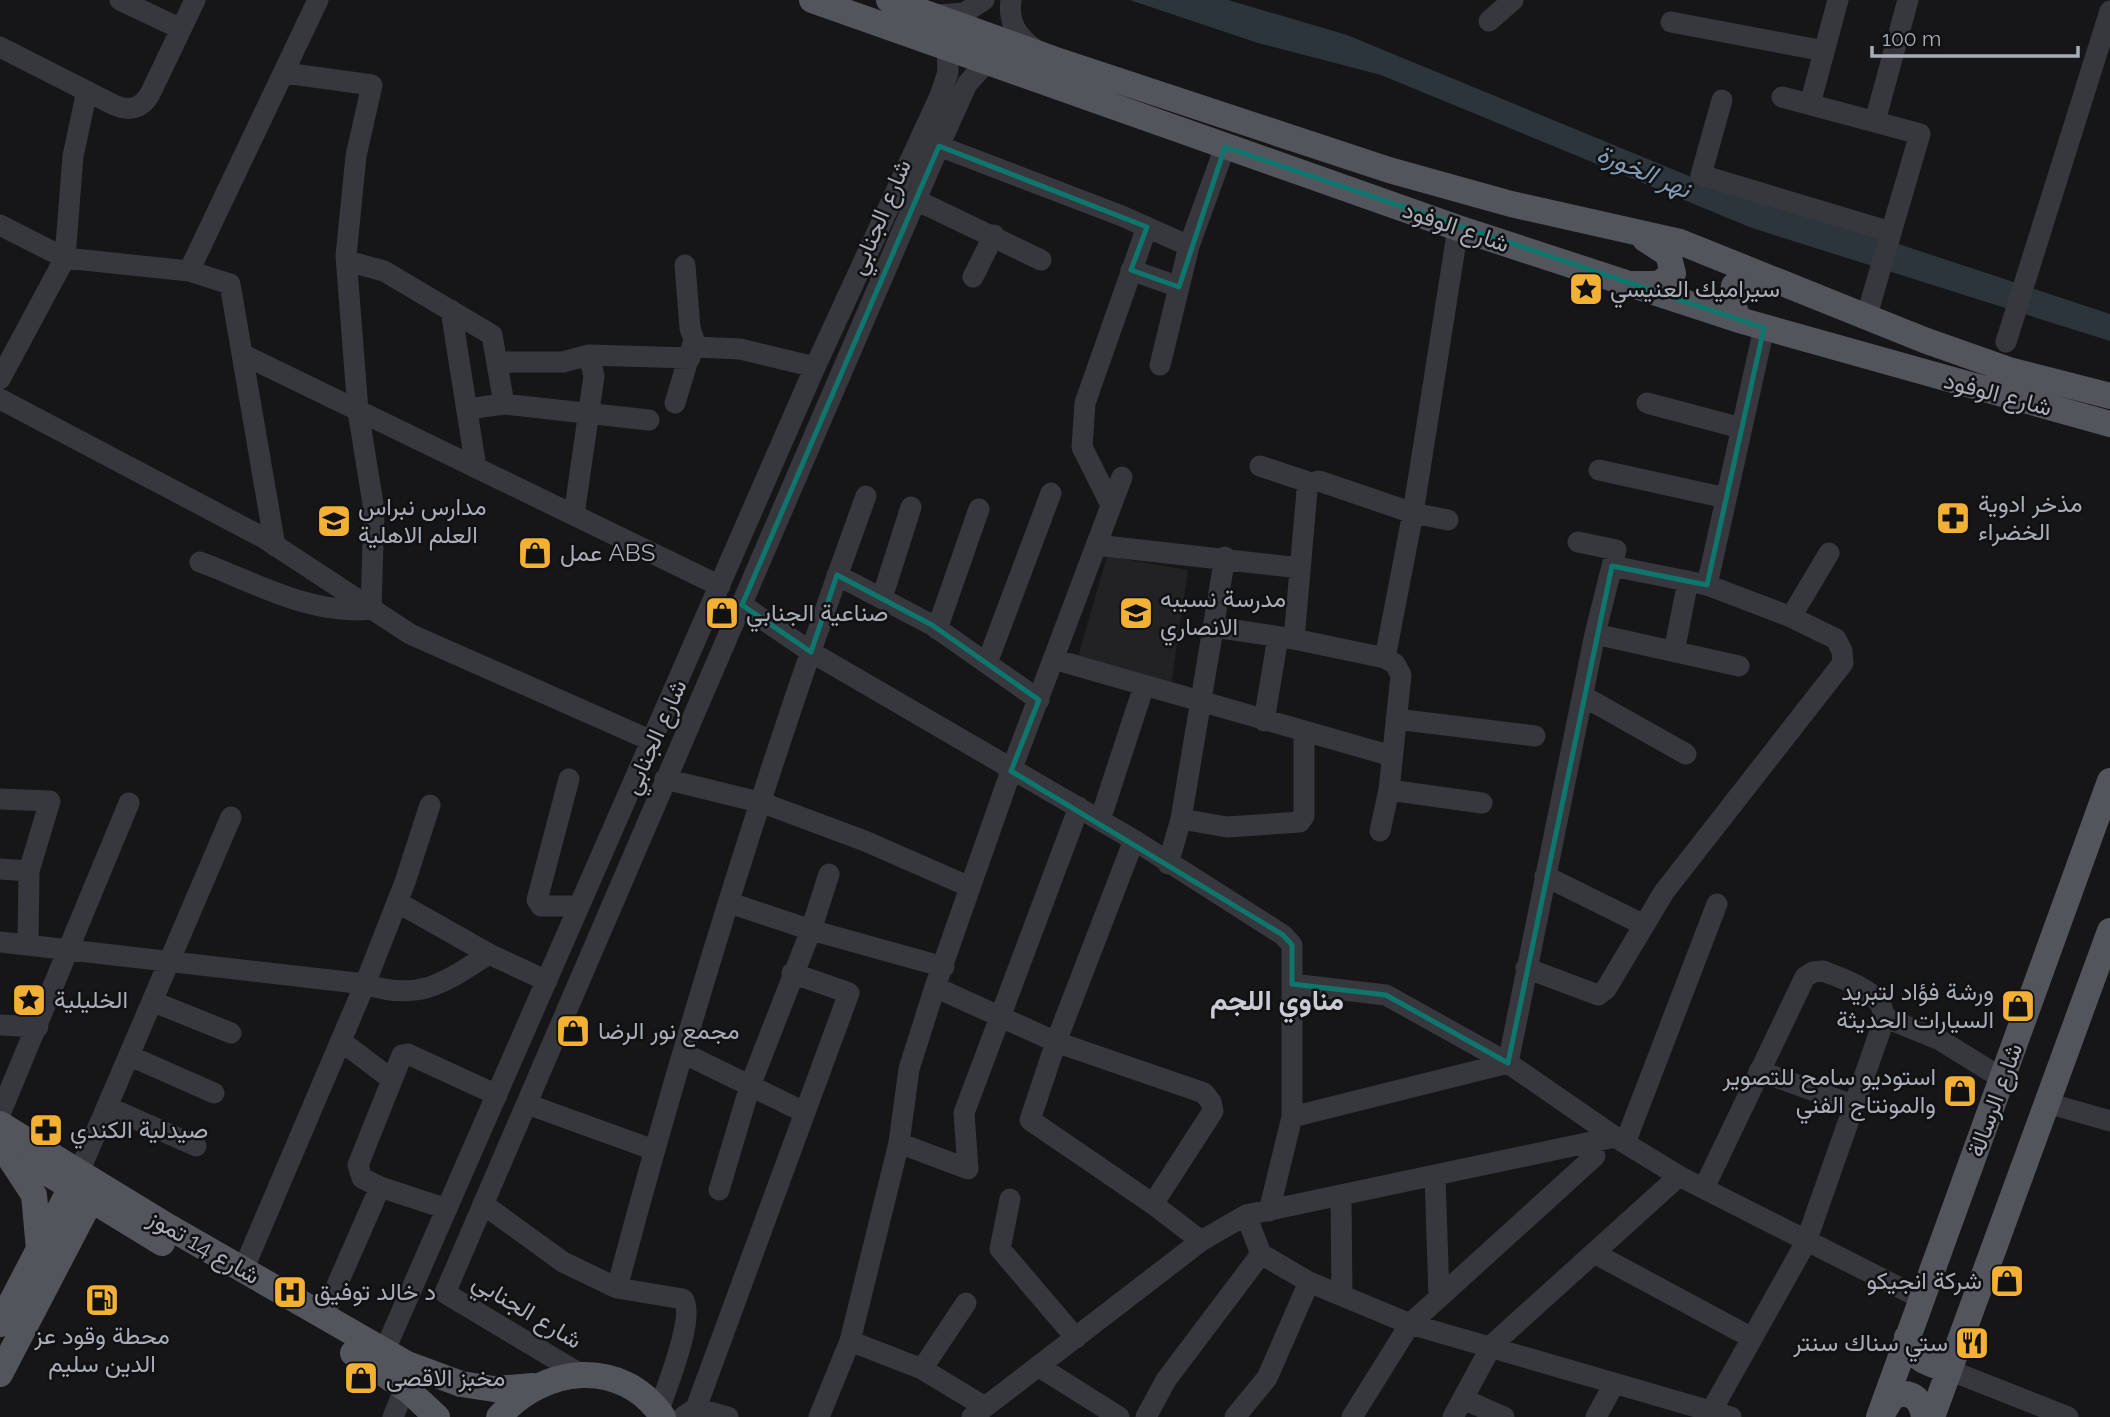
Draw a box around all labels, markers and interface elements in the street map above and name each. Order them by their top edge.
scale bar [1872,14,2078,58]
text: 100 m [1882,26,1941,51]
water label: نهر الخورة [1592,138,1697,206]
street label: شارع الجنابي [842,155,921,281]
street label: شارع الوفود [1398,195,1513,260]
place icon: سيراميك العنيسي [1567,270,1605,308]
place label: سيراميك العنيسي [1610,274,1780,308]
street label: شارع الوفود [1940,365,2055,424]
place label: مذخر ادوية الخضراء [1978,489,2083,547]
place label: مدارس نبراس العلم الاهلية [358,492,487,551]
pharmacy icon: مذخر ادوية الخضراء [1934,499,1972,537]
school or university icon: مدارس نبراس العلم الاهلية [315,502,353,540]
shop icon: عمل ABS [516,534,554,572]
place label: عمل ABS [560,538,655,567]
place label: مدرسة نسيبه الانصاري [1160,584,1286,646]
shop icon: صناعية الجنابي [703,594,741,632]
school or university icon: مدرسة نسيبه الانصاري [1117,594,1155,632]
place label: صناعية الجنابي [746,598,888,632]
street label: شارع الجنابي [616,675,697,801]
place label: ورشة فؤاد لتبريد السيارات الحديثة [1836,977,1994,1035]
place icon: الخليلية [10,981,48,1019]
district label: مناوي اللجم [1210,984,1344,1024]
place label: الخليلية [54,985,128,1014]
shop icon: ورشة فؤاد لتبريد السيارات الحديثة [1999,987,2037,1025]
shop icon: مجمع نور الرضا [554,1012,592,1050]
place label: مجمع نور الرضا [598,1016,740,1048]
street label: شارع الرسالة [1961,1039,2030,1161]
place label: استوديو سامح للتصوير والمونتاج الفني [1722,1062,1936,1124]
shop icon: استوديو سامح للتصوير والمونتاج الفني [1941,1072,1979,1110]
pharmacy icon: صيدلية الكندي [27,1111,65,1149]
place label: صيدلية الكندي [70,1115,208,1149]
street label: شارع 14 تموز [141,1203,265,1292]
shop icon: شركة انجيكو [1988,1262,2026,1300]
place label: شركة انجيكو [1866,1266,1982,1296]
street label: شارع الجنابي [465,1267,587,1359]
hospital icon: د خالد توفيق [271,1273,309,1311]
place label: د خالد توفيق [314,1277,436,1307]
fuel station icon: محطة وقود عز الدين سليم [83,1281,121,1319]
place label: محطة وقود عز الدين سليم [33,1321,170,1380]
restaurant icon: ستي سناك سنتر [1953,1324,1991,1362]
place label: ستي سناك سنتر [1792,1328,1948,1362]
shop icon: مخبز الاقصى [342,1359,380,1397]
place label: مخبز الاقصى [386,1363,505,1393]

